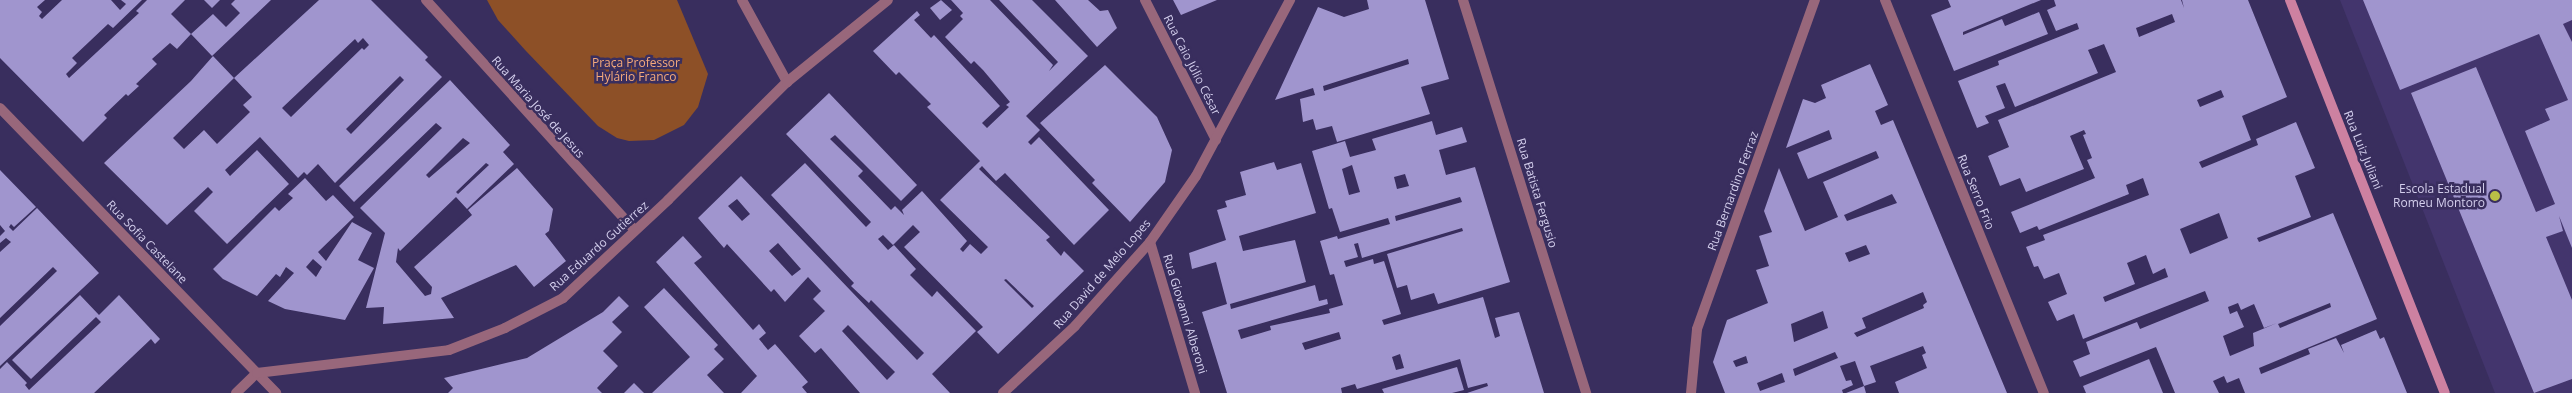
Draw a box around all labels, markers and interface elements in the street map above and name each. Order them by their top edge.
street label: Rua Caio Júlio César [1160,12,1224,118]
street label: Rua Maria José de Jesus [489,53,587,161]
park label: Praça Professor Hylário Franco [592,56,680,84]
street label: Rua Luiz Juliani [2341,109,2385,191]
street label: Rua Bernardino Ferraz [1705,129,1761,253]
street label: Rua Batista Fergusio [1513,137,1561,249]
street label: Rua Serro Frio [1954,153,1998,231]
place label: Escola Estadual Romeu Montoro [2393,182,2485,210]
marker: Escola Estadual Romeu Montoro [2489,190,2501,202]
street label: Rua Sofia Castelane [104,197,190,287]
street label: Rua Eduardo Gutierrez [547,198,651,294]
street label: Rua David de Melo Lopes [1050,216,1154,332]
street label: Rua Giovanni Alberoni [1160,252,1210,376]

